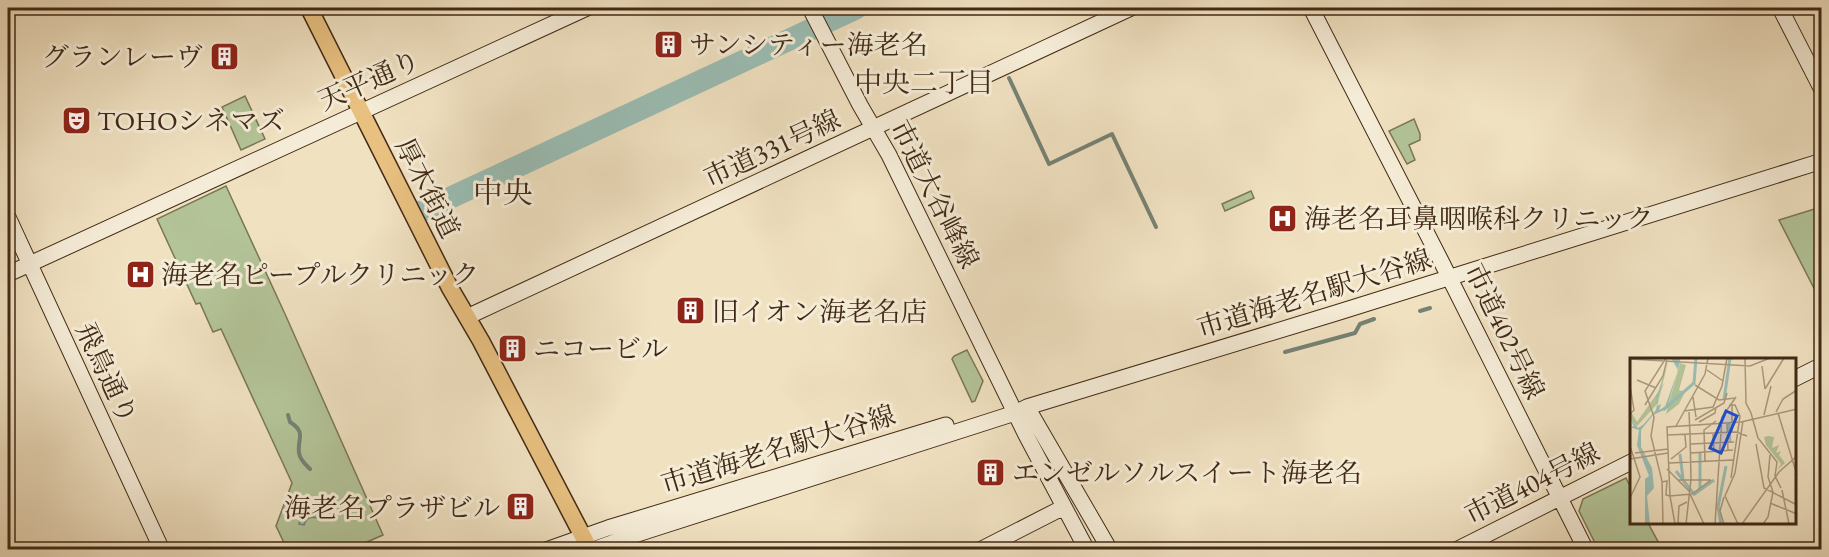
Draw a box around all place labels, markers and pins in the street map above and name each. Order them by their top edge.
place label: サンシティー海老名 [689,27,928,62]
building icon: サンシティー海老名 [652,28,684,60]
place label: グランレーヴ [42,39,203,74]
building icon: グランレーヴ [208,40,240,72]
place label: TOHOシネマズ [97,103,285,138]
theatre icon: TOHOシネマズ [60,104,92,136]
place label: 海老名耳鼻咽喉科クリニック [1304,201,1653,236]
hospital icon: 海老名耳鼻咽喉科クリニック [1267,202,1299,234]
place label: 海老名ピープルクリニック [161,257,479,292]
hospital icon: 海老名ピープルクリニック [124,258,156,290]
place label: 旧イオン海老名店 [712,294,927,329]
building icon: 旧イオン海老名店 [675,295,707,327]
place label: ニコービル [533,331,668,366]
building icon: ニコービル [496,332,528,364]
place label: エンゼルソルスイート海老名 [1012,455,1362,490]
building icon: エンゼルソルスイート海老名 [975,456,1007,488]
place label: 海老名プラザビル [284,490,500,525]
building icon: 海老名プラザビル [505,491,537,523]

